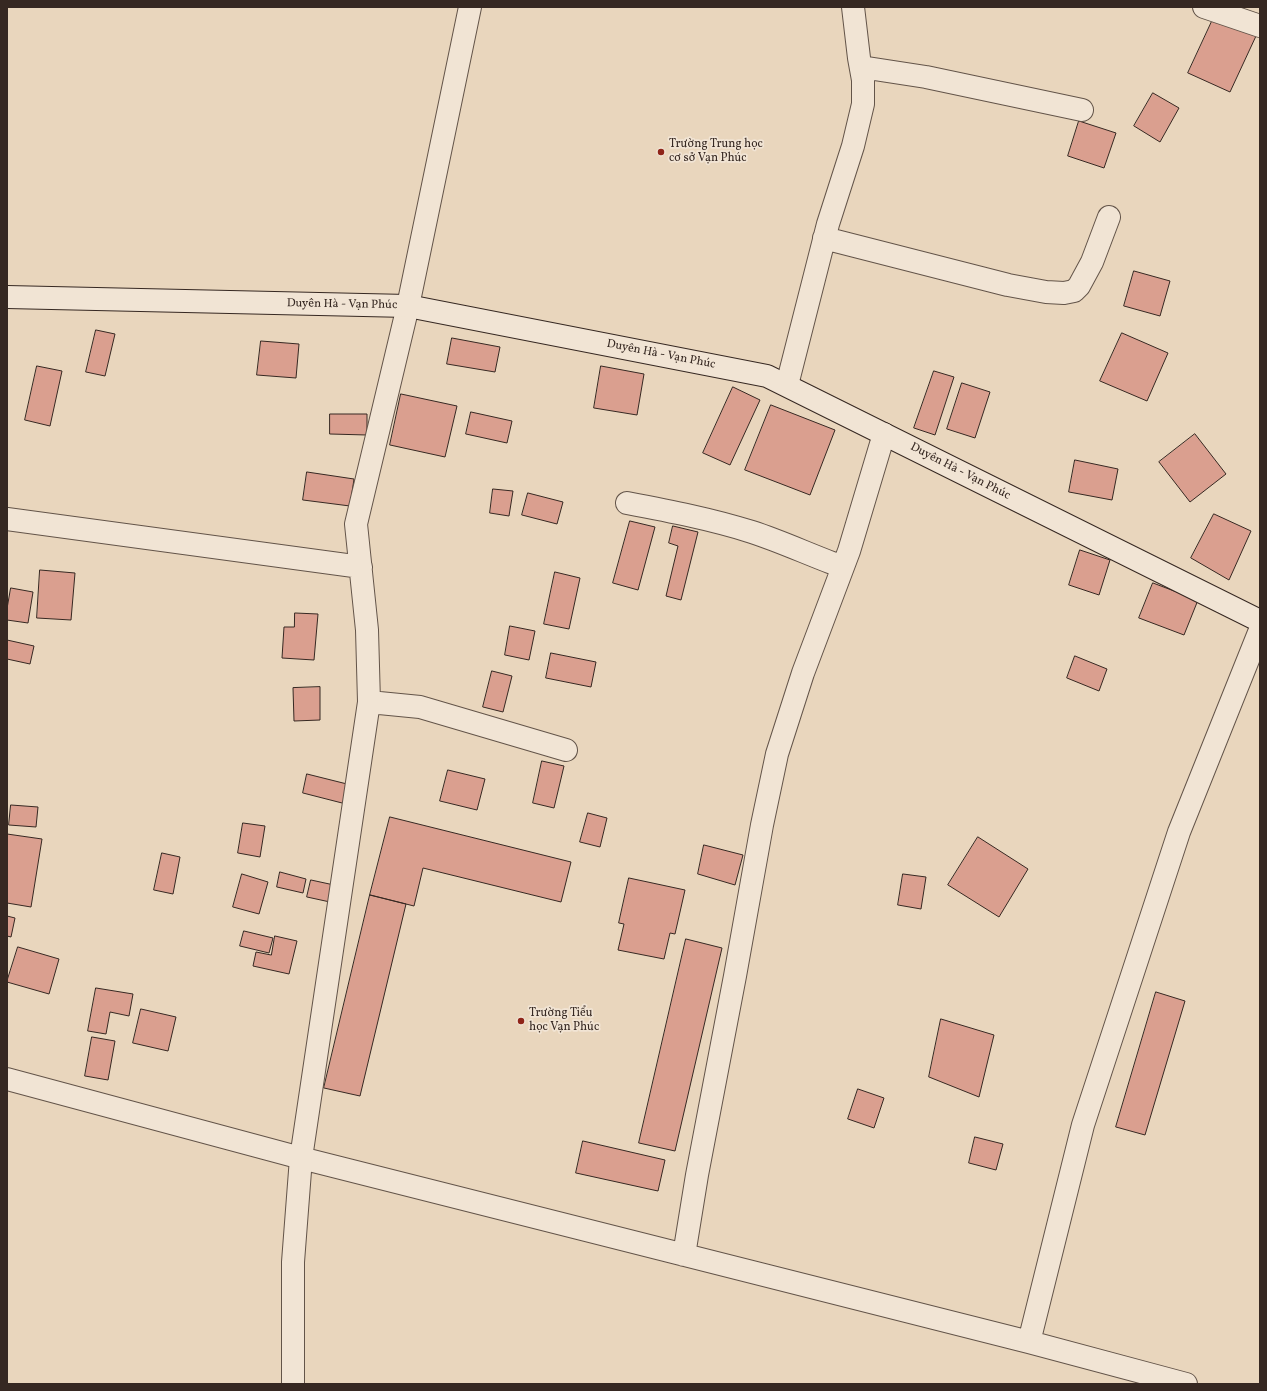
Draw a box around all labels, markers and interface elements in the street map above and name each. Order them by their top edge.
place label: Trường Trung học cơ sở Vạn Phúc [669,138,763,166]
marker: Trường Trung học cơ sở Vạn Phúc [656,147,666,157]
street label: Duyên Hà - Vạn Phúc [287,297,397,313]
street label: Duyên Hà - Vạn Phúc [605,337,717,373]
street label: Duyên Hà - Vạn Phúc [907,440,1013,504]
place label: Trường Tiểu học Vạn Phúc [529,1007,599,1035]
marker: Trường Tiểu học Vạn Phúc [516,1016,526,1026]

